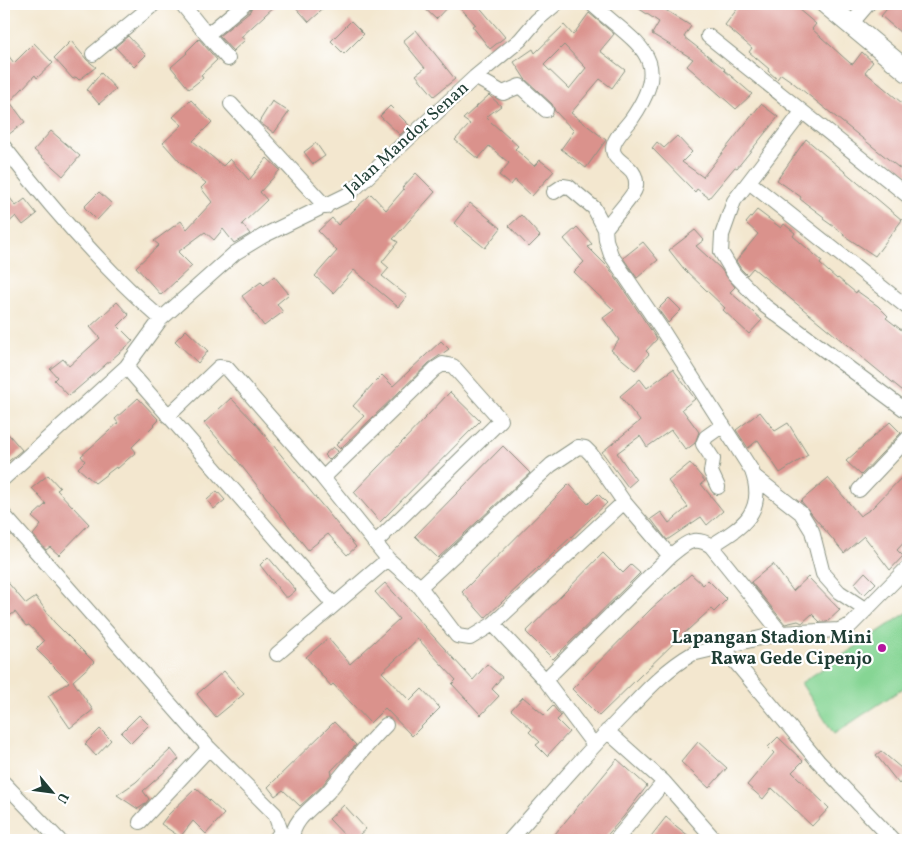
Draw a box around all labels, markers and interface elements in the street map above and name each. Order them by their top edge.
street label: Jalan Mandor Senan [339,76,475,202]
place label: Lapangan Stadion Mini Rawa Gede Cipenjo [672,626,872,672]
marker: Lapangan Stadion Mini Rawa Gede Cipenjo [876,642,888,654]
north arrow [28,766,78,816]
text: U [51,789,73,807]

